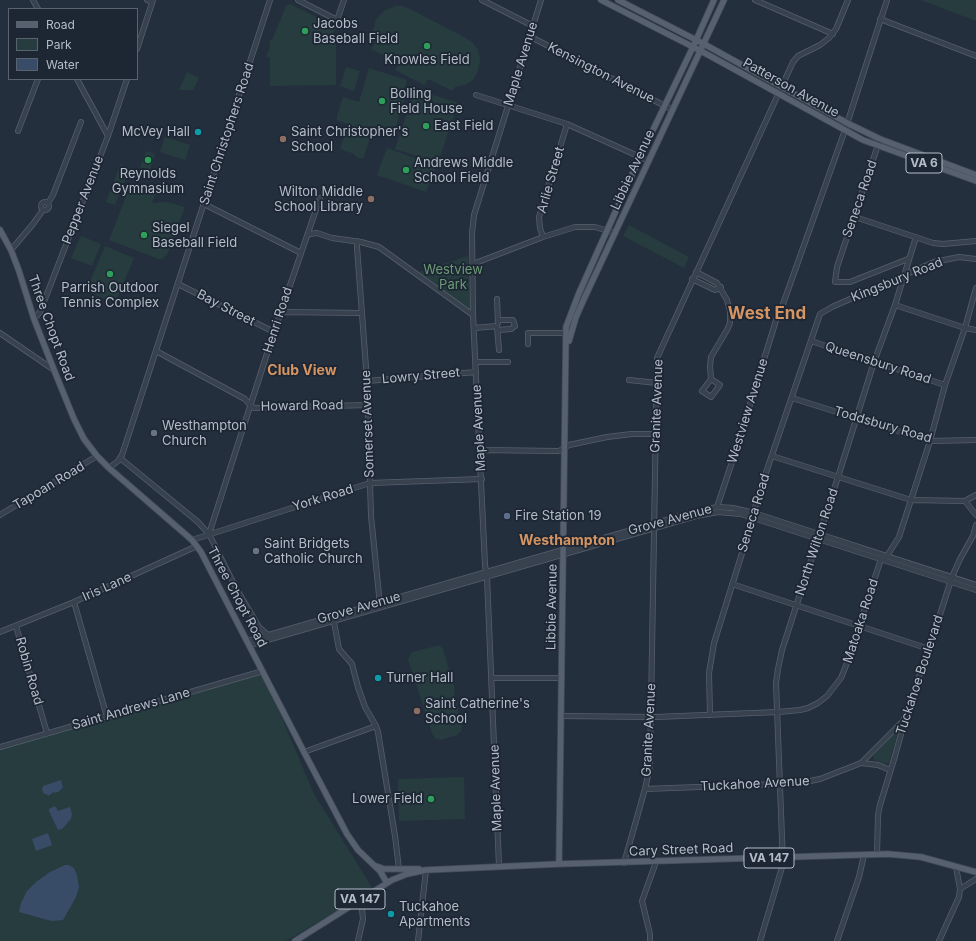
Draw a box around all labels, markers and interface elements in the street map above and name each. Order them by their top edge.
legend [8,8,138,80]
place label: Jacobs Baseball Field [313,16,398,47]
text: Road [46,17,75,32]
street label: Maple Avenue [501,20,541,108]
marker: Jacobs Baseball Field [300,26,310,36]
text: Park [46,37,72,52]
street label: Kensington Avenue [545,39,657,107]
marker: Knowles Field [422,41,432,51]
place label: Knowles Field [384,52,470,68]
street label: Patterson Avenue [740,55,842,121]
text: Water [46,57,79,72]
street label: Saint Christophers Road [197,61,257,207]
place label: Bolling Field House [390,86,463,117]
marker: Bolling Field House [377,96,387,106]
place label: East Field [434,118,493,134]
marker: East Field [421,121,431,131]
place label: McVey Hall [122,124,190,140]
place label: Saint Christopher's School [291,124,408,155]
marker: McVey Hall [193,127,203,137]
street label: Libbie Avenue [608,128,658,212]
marker: Saint Christopher's School [278,134,288,144]
street label: Arlie Street [534,145,568,215]
road number: VA 6 [906,153,942,173]
street label: Pepper Avenue [59,154,107,246]
marker: Reynolds Gymnasium [143,155,153,165]
place label: Andrews Middle School Field [414,155,513,186]
street label: Seneca Road [839,158,881,240]
marker: Andrews Middle School Field [401,165,411,175]
place label: Reynolds Gymnasium [112,166,184,197]
place label: Wilton Middle School Library [274,184,363,215]
marker: Wilton Middle School Library [366,194,376,204]
place label: Siegel Baseball Field [152,220,237,251]
marker: Siegel Baseball Field [139,230,149,240]
street label: Kingsbury Road [849,254,945,306]
park label: Westview Park [423,262,483,293]
marker: Parrish Outdoor Tennis Complex [105,269,115,279]
street label: Three Chopt Road [25,273,77,383]
place label: Parrish Outdoor Tennis Complex [61,280,159,311]
street label: Henri Road [260,285,296,355]
street label: Bay Street [194,287,258,329]
district label: West End [728,304,806,324]
street label: Queensbury Road [823,339,933,387]
street label: Westview Avenue [725,357,771,465]
street label: Granite Avenue [648,359,666,453]
district label: Club View [267,363,337,379]
street label: Lowry Street [381,365,461,387]
street label: Somerset Avenue [358,370,378,478]
street label: Maple Avenue [469,384,489,472]
street label: Howard Road [260,397,344,415]
street label: Toddsbury Road [832,404,934,446]
place label: Westhampton Church [162,418,247,449]
marker: Westhampton Church [149,428,159,438]
street label: Tapoan Road [10,459,88,513]
street label: Seneca Road [735,472,773,554]
street label: York Road [291,481,355,515]
street label: North Wilton Road [792,486,842,598]
street label: Grove Avenue [627,501,713,539]
place label: Fire Station 19 [515,508,602,524]
marker: Fire Station 19 [502,511,512,521]
district label: Westhampton [519,533,615,549]
place label: Saint Bridgets Catholic Church [264,536,363,567]
street label: Three Chopt Road [204,544,270,650]
marker: Saint Bridgets Catholic Church [251,546,261,556]
street label: Libbie Avenue [543,564,561,650]
street label: Iris Lane [80,569,134,605]
street label: Matoaka Road [840,577,882,665]
street label: Grove Avenue [316,589,402,627]
street label: Tuckahoe Boulevard [893,613,947,737]
street label: Robin Road [12,635,46,707]
place label: Turner Hall [386,670,453,686]
marker: Turner Hall [373,673,383,683]
street label: Granite Avenue [639,683,659,777]
street label: Saint Andrews Lane [70,685,192,733]
place label: Saint Catherine's School [425,696,530,727]
marker: Saint Catherine's School [412,706,422,716]
street label: Maple Avenue [487,744,505,832]
street label: Tuckahoe Avenue [700,773,810,795]
place label: Lower Field [352,791,423,807]
marker: Lower Field [426,794,436,804]
street label: Cary Street Road [628,840,734,860]
road number: VA 147 [744,848,794,868]
road number: VA 147 [335,889,385,909]
place label: Tuckahoe Apartments [399,899,470,930]
marker: Tuckahoe Apartments [386,909,396,919]

